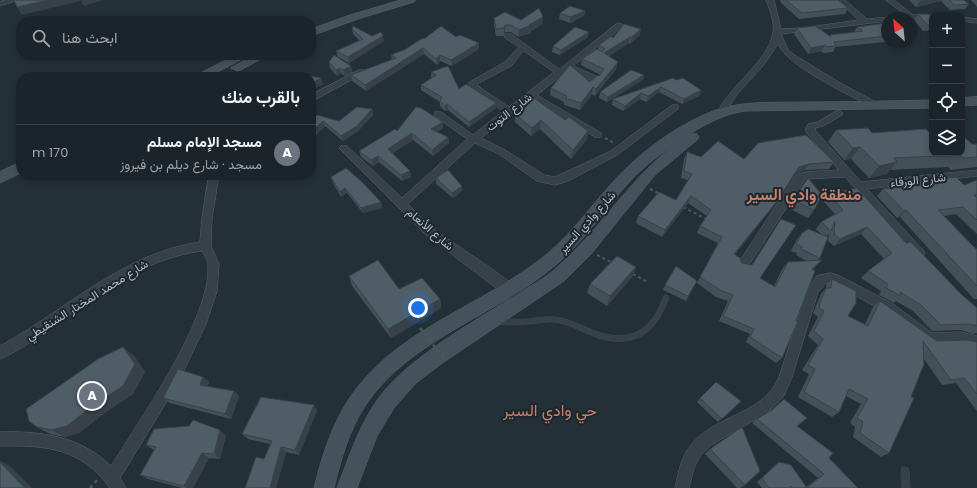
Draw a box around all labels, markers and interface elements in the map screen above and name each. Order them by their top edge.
north arrow [881,12,917,48]
map controls [929,12,965,156]
button: + [929,12,965,48]
search box [16,16,316,60]
icon: search [30,27,52,49]
text: ابحث هنا [62,27,117,48]
button: − [929,48,965,84]
button: locate [929,84,965,120]
text: بالقرب منك [222,85,300,109]
street label: شارع التوت [482,88,536,136]
button: layers [929,120,965,156]
text: مسجد الإمام مسلم [147,131,262,152]
text: 170 m [32,143,68,162]
text: A [282,143,292,162]
text: مسجد · شارع ديلم بن فيروز [120,155,262,174]
street label: شارع الورقاء [889,168,947,192]
district label: منطقة وادي السير [746,183,862,208]
street label: شارع وادي السير [553,187,621,259]
street label: شارع الأنعام [402,203,458,255]
street label: شارع محمد المختار الشنقيطي [22,255,152,346]
your location [408,298,428,318]
pin: A [79,381,105,411]
district label: حي وادي السير [502,399,597,424]

